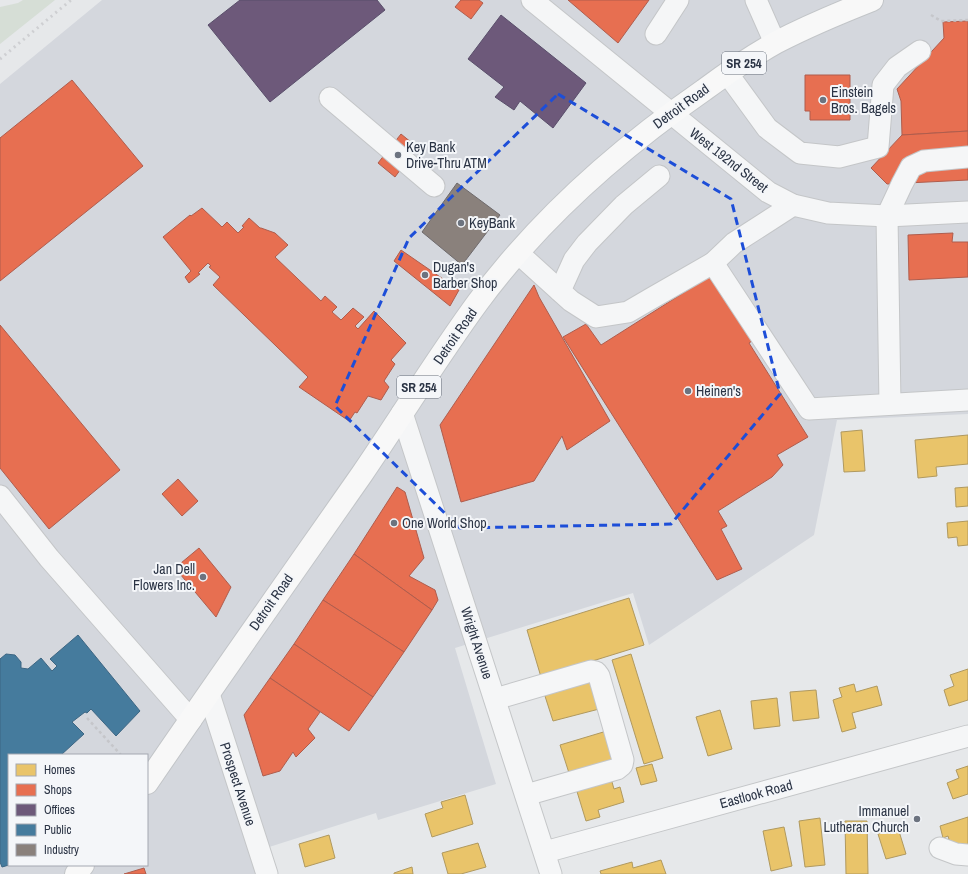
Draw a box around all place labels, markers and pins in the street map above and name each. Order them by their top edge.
place label: Einstein Bros. Bagels [831,83,896,117]
marker: Einstein Bros. Bagels [818,95,828,105]
place label: Key Bank Drive-Thru ATM [406,138,487,172]
marker: Key Bank Drive-Thru ATM [393,150,403,160]
place label: KeyBank [469,214,515,232]
marker: KeyBank [456,218,466,228]
place label: Dugan's Barber Shop [433,258,497,292]
marker: Dugan's Barber Shop [420,270,430,280]
place label: Heinen's [696,382,741,400]
marker: Heinen's [683,386,693,396]
place label: One World Shop [402,514,487,532]
marker: One World Shop [389,518,399,528]
place label: Jan Dell Flowers Inc. [133,560,195,594]
marker: Jan Dell Flowers Inc. [198,572,208,582]
place label: Immanuel Lutheran Church [823,802,909,836]
marker: Immanuel Lutheran Church [912,814,922,824]

